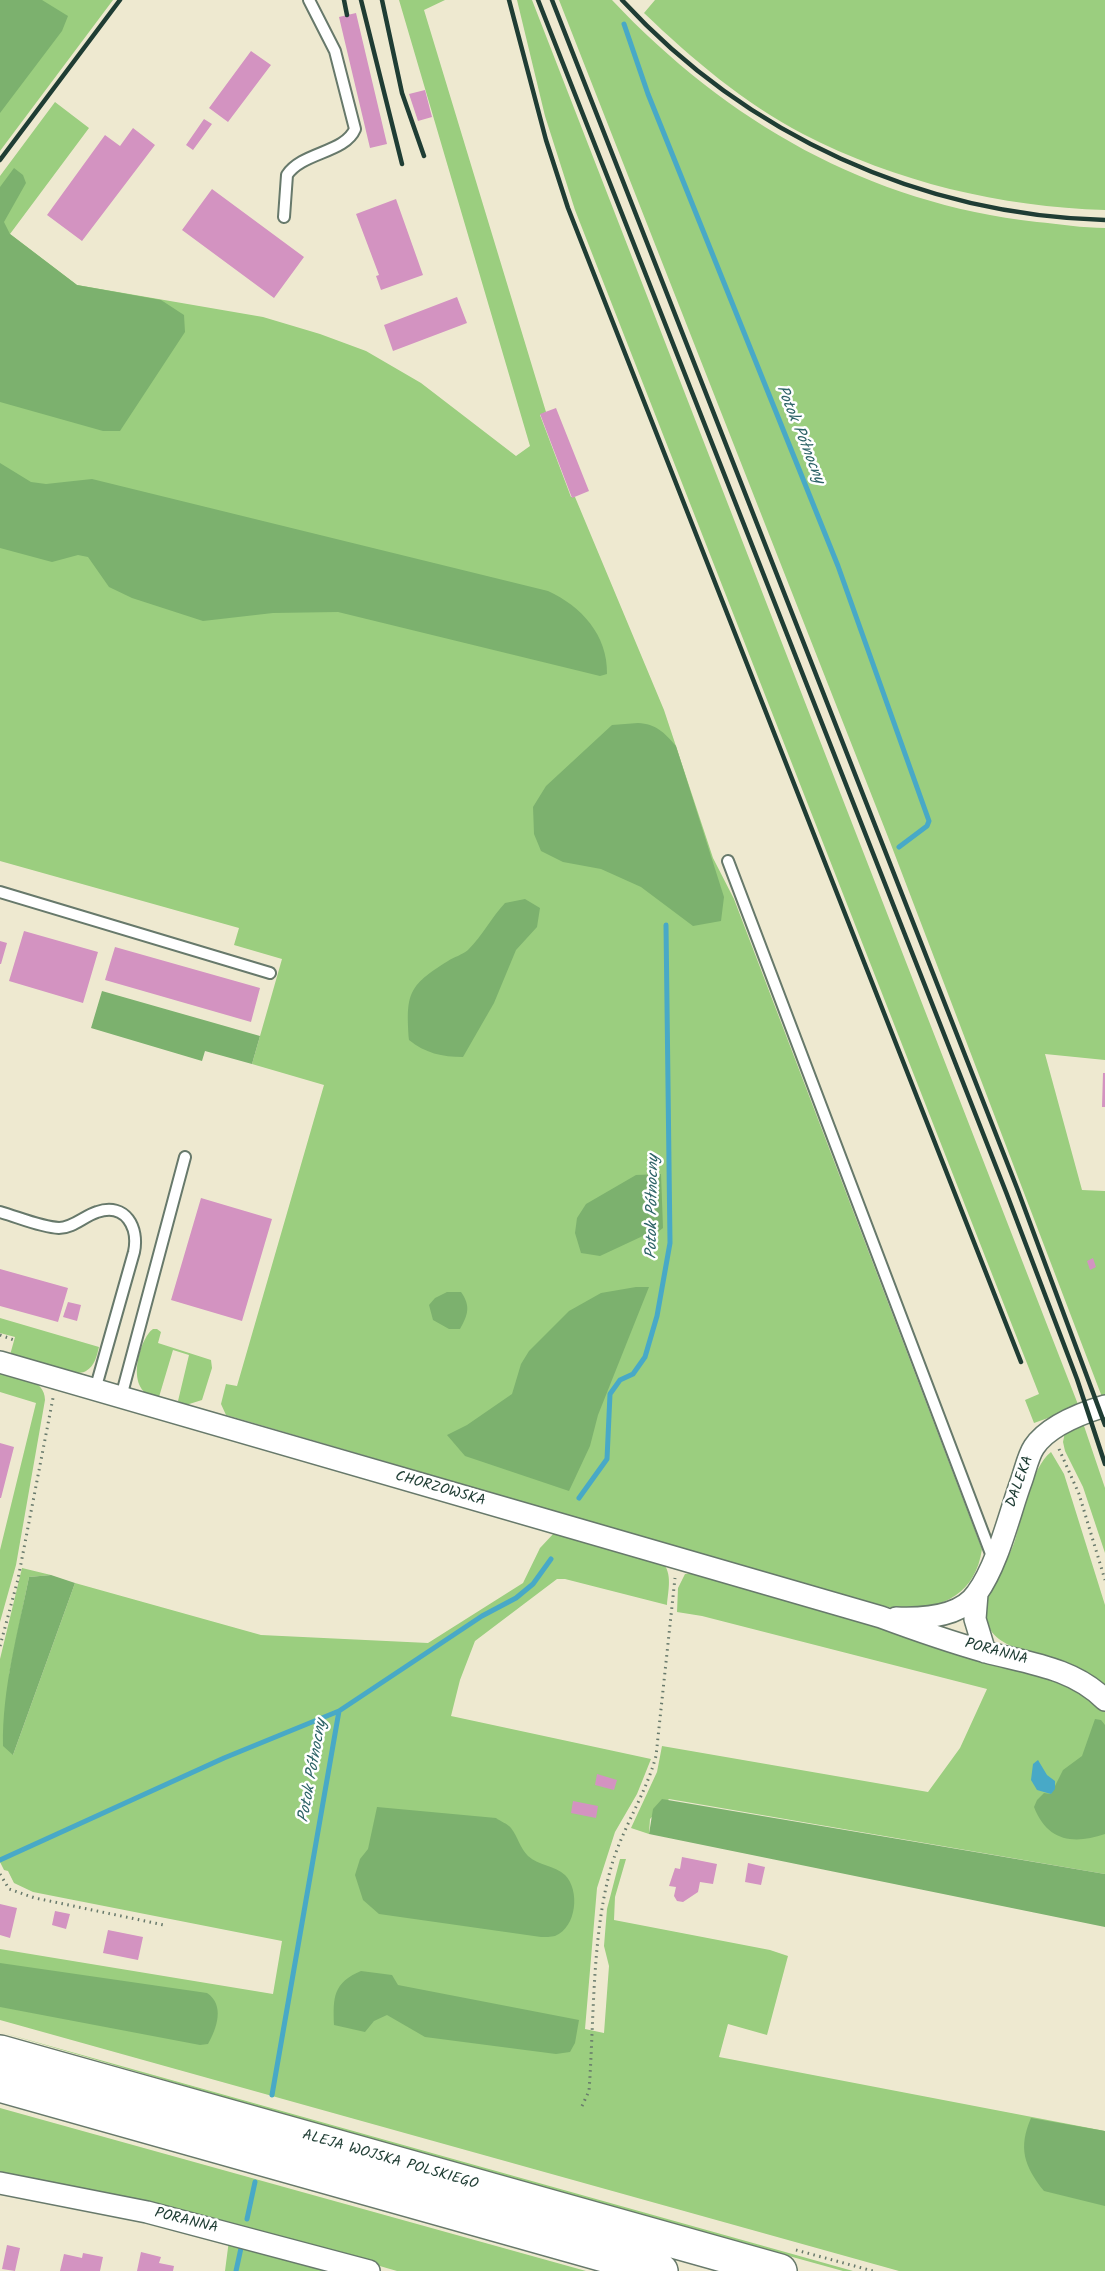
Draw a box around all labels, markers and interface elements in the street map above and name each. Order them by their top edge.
water label: Potok Północny [771,383,827,487]
water label: Potok Północny [643,1155,665,1259]
street label: DALEKA [1003,1454,1039,1510]
street label: CHORZOWSKA [393,1469,487,1511]
street label: PORANNA [962,1636,1030,1670]
water label: Potok Północny [296,1718,332,1824]
street label: ALEJA WOJSKA POLSKIEGO [300,2127,480,2195]
street label: PORANNA [152,2205,220,2239]

